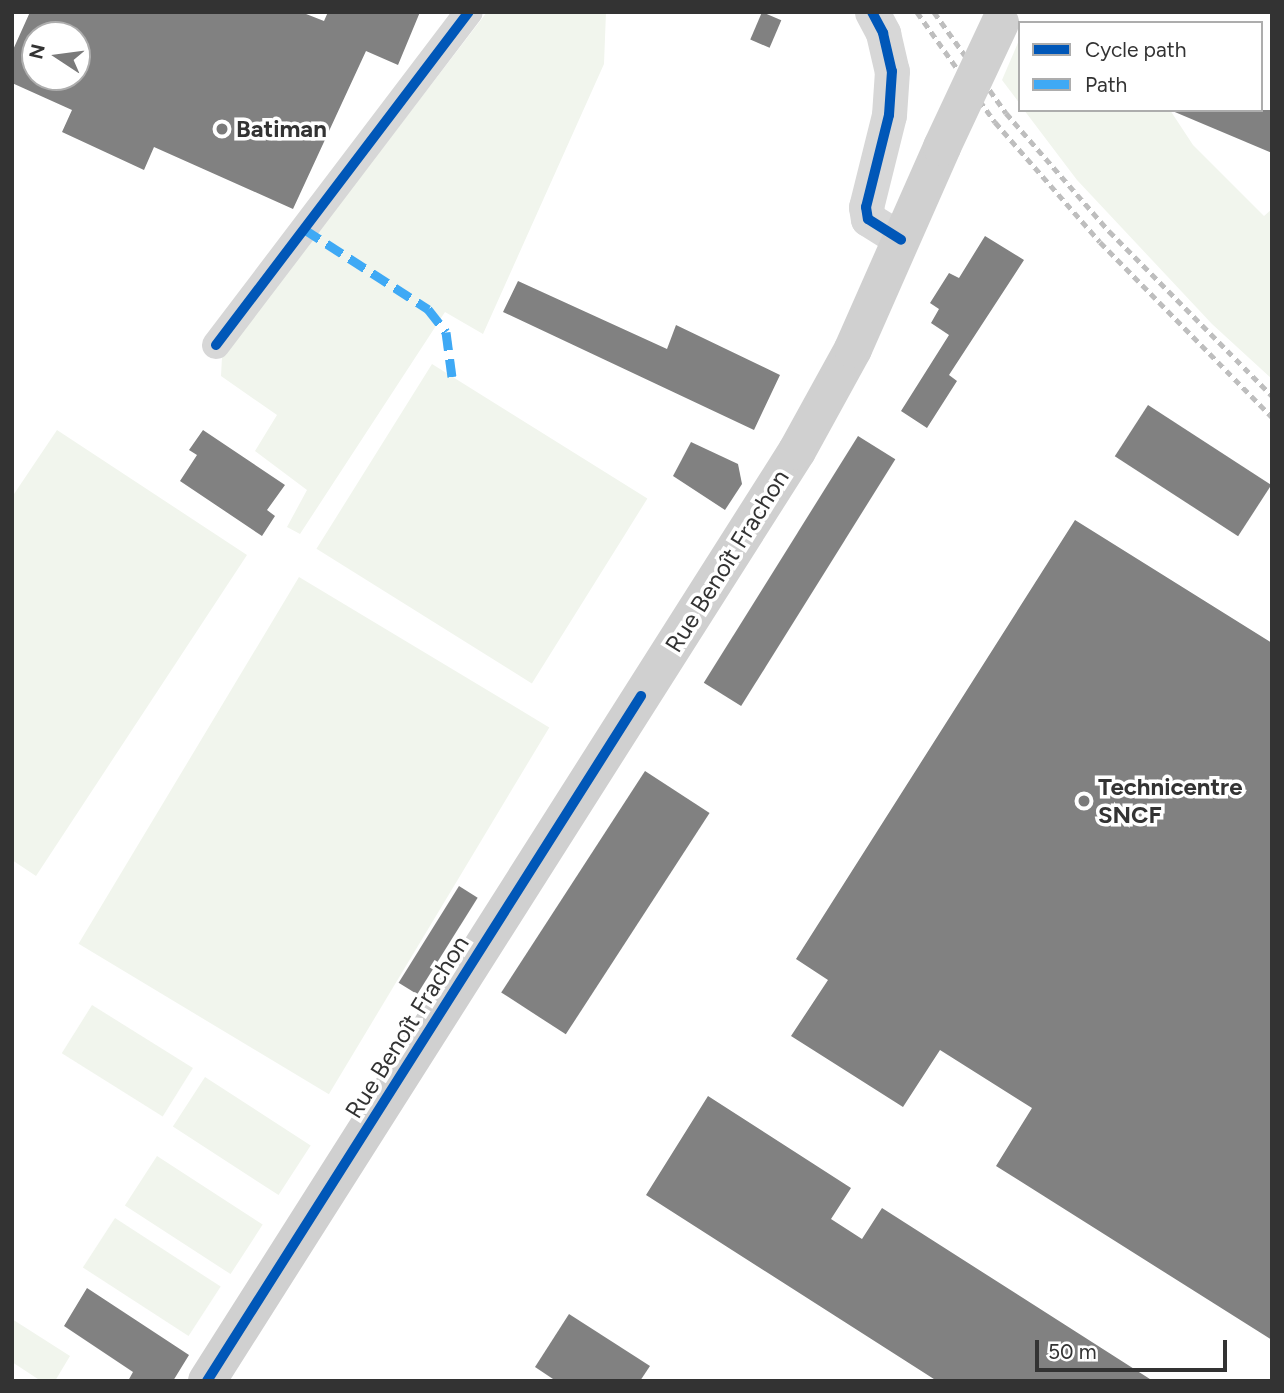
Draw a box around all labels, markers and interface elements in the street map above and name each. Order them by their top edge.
north arrow [21,21,91,91]
legend [1018,21,1263,112]
text: Cycle path [1085,37,1186,62]
text: N [24,42,50,61]
text: Path [1085,72,1127,97]
place label: Batiman [236,115,327,143]
marker: Batiman [214,121,230,137]
street label: Rue Benoît Frachon [659,464,795,658]
place label: Technicentre SNCF [1098,773,1243,829]
marker: Technicentre SNCF [1076,793,1092,809]
street label: Rue Benoît Frachon [339,930,475,1124]
scale bar [1039,1326,1232,1370]
text: 50 m [1048,1339,1097,1364]

